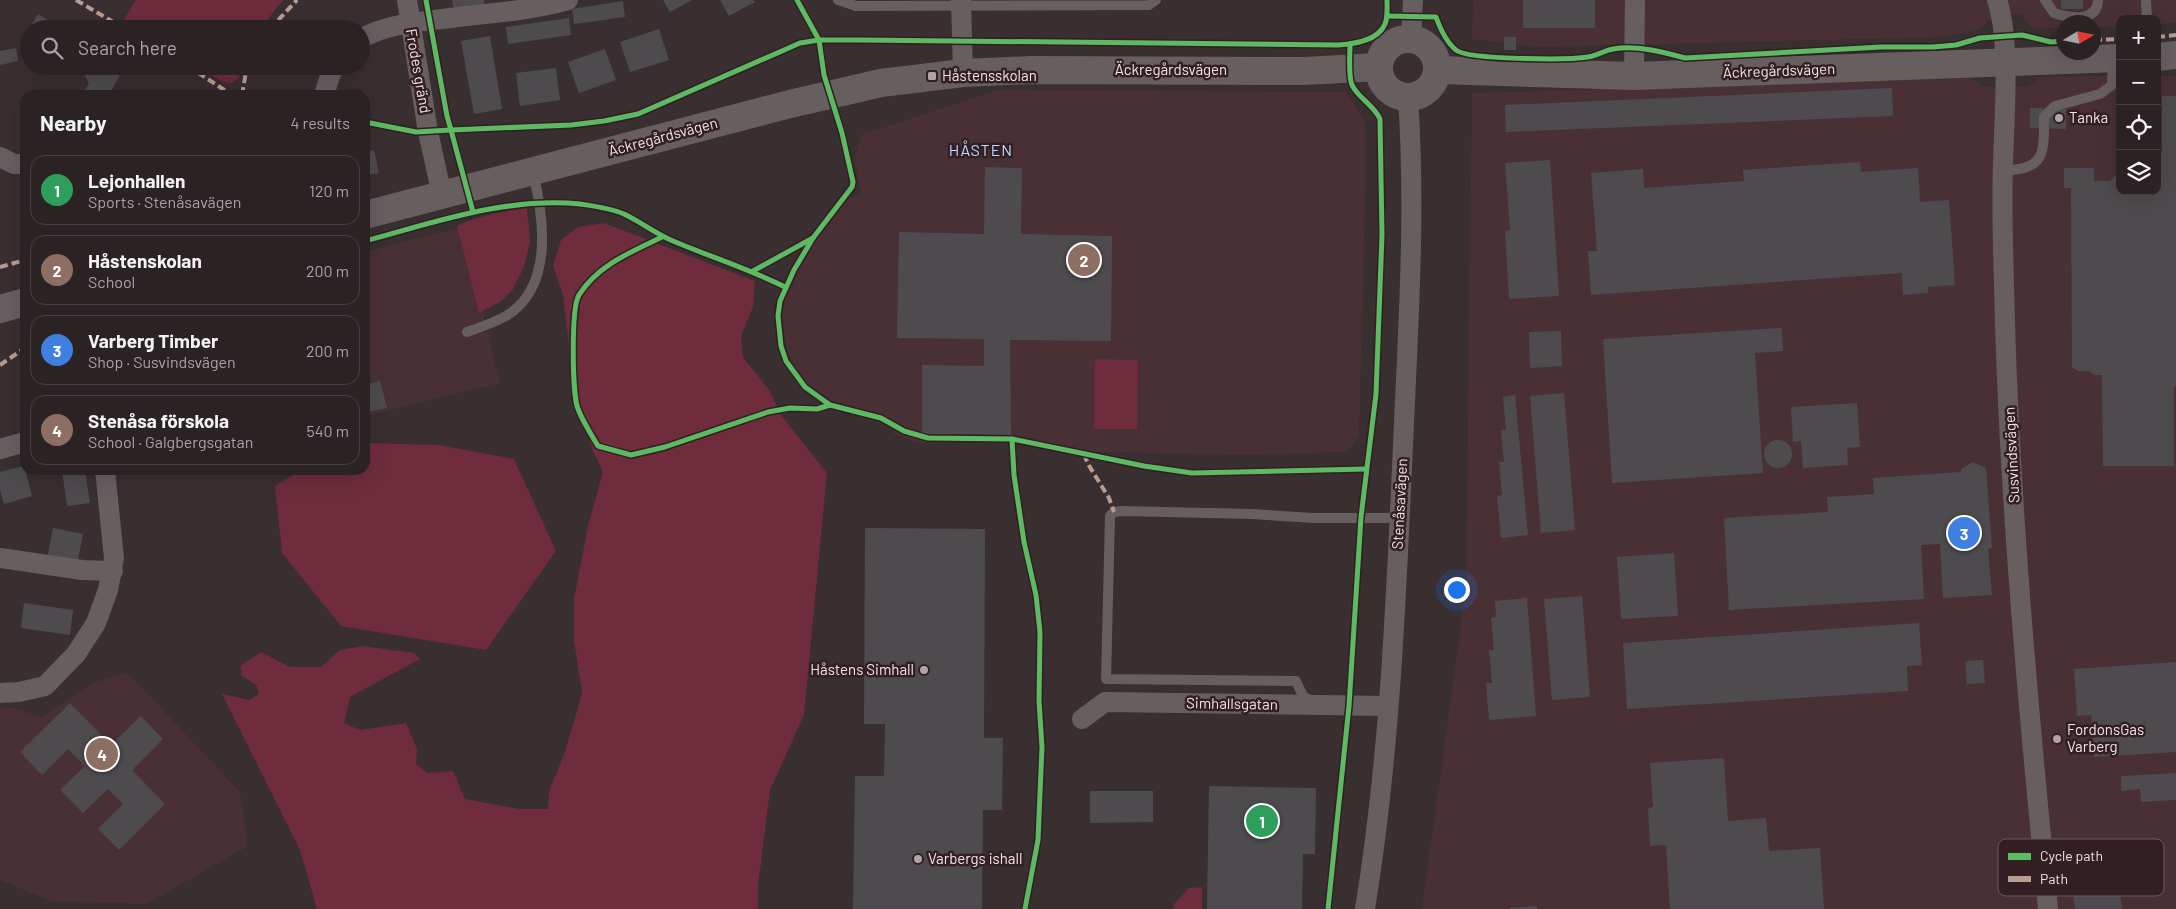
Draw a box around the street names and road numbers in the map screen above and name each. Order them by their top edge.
street label: Frodes gränd [403,27,435,114]
street label: Äckregårdsvägen [1723,59,1835,81]
street label: Äckregårdsvägen [1115,60,1227,78]
street label: Äckregårdsvägen [606,113,719,159]
street label: Susvindsvägen [1999,407,2023,504]
street label: Stenåsavägen [1388,458,1410,550]
street label: Simhallsgatan [1186,693,1278,713]

